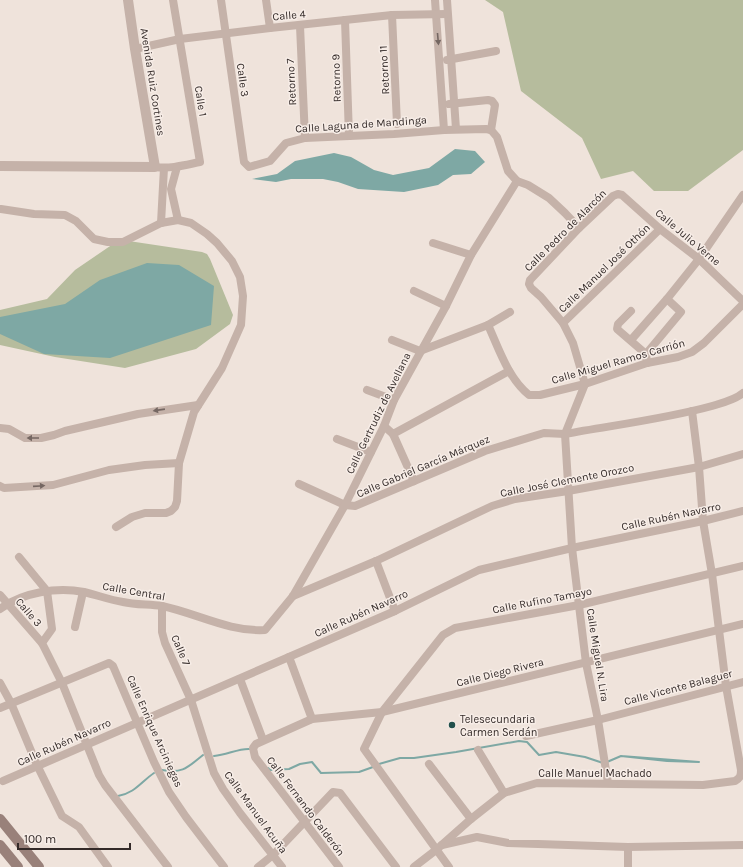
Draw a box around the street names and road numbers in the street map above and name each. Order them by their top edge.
street label: Calle 4 [272,8,306,23]
street label: Avenida Ruiz Cortines [138,27,167,137]
street label: Retorno 11 [377,45,392,95]
street label: Retorno 9 [329,54,344,102]
street label: Retorno 7 [284,58,299,106]
street label: Calle 3 [234,62,251,98]
street label: Calle 1 [192,85,209,117]
street label: Calle Laguna de Mandinga [295,113,427,136]
street label: Calle Pedro de Alarcón [522,187,609,274]
street label: Calle Julio Verne [652,206,723,269]
street label: Calle Manuel José Othón [556,221,653,316]
street label: Calle Miguel Ramos Carrión [550,336,686,387]
street label: Calle Gertrudiz de Avellana [343,350,414,476]
street label: Calle Gabriel García Márquez [355,432,492,500]
street label: Calle José Clemente Orozco [499,461,635,500]
street label: Calle Rubén Navarro [620,500,722,533]
street label: Calle Central [102,580,166,603]
street label: Calle Rufino Tamayo [491,584,593,617]
street label: Calle Rubén Navarro [312,587,410,640]
street label: Calle 3 [13,595,45,629]
street label: Calle Miguel N. Lira [584,607,611,703]
street label: Calle 7 [168,633,193,668]
street label: Calle Diego Rivera [455,655,545,690]
street label: Calle Vicente Balaguer [623,667,734,708]
street label: Calle Enrique Arciniegas [124,673,185,790]
street label: Calle Rubén Navarro [15,716,113,769]
street label: Calle Fernando Calderón [264,754,347,859]
street label: Calle Manuel Machado [538,767,652,780]
street label: Calle Manuel Acuña [221,769,290,856]

